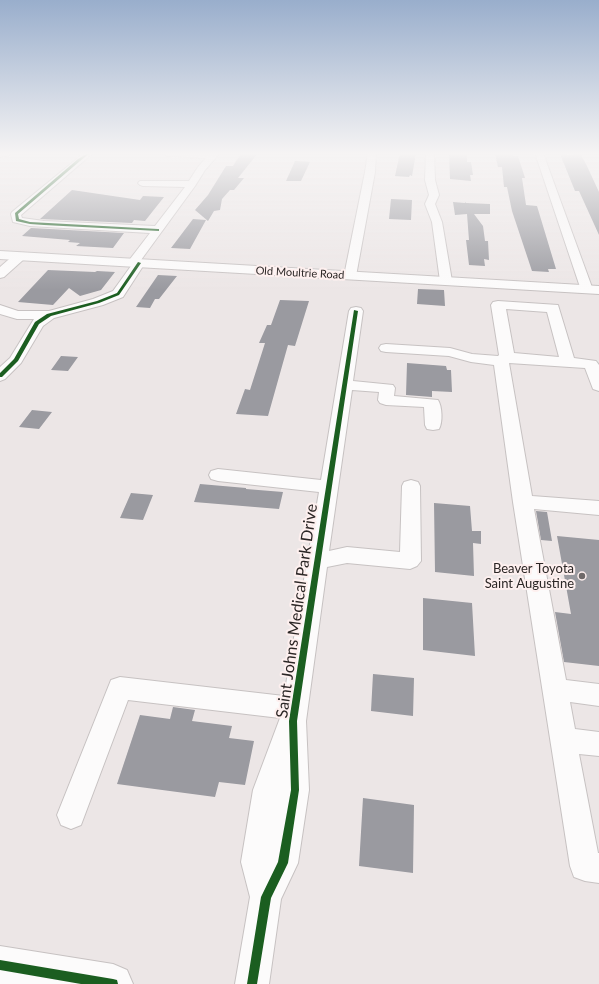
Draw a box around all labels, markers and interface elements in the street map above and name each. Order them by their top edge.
street label: Old Moultrie Road [255,264,345,282]
street label: Saint Johns Medical Park Drive [272,503,322,719]
place label: Beaver Toyota Saint Augustine [485,561,574,592]
marker: Beaver Toyota Saint Augustine [577,571,587,581]

